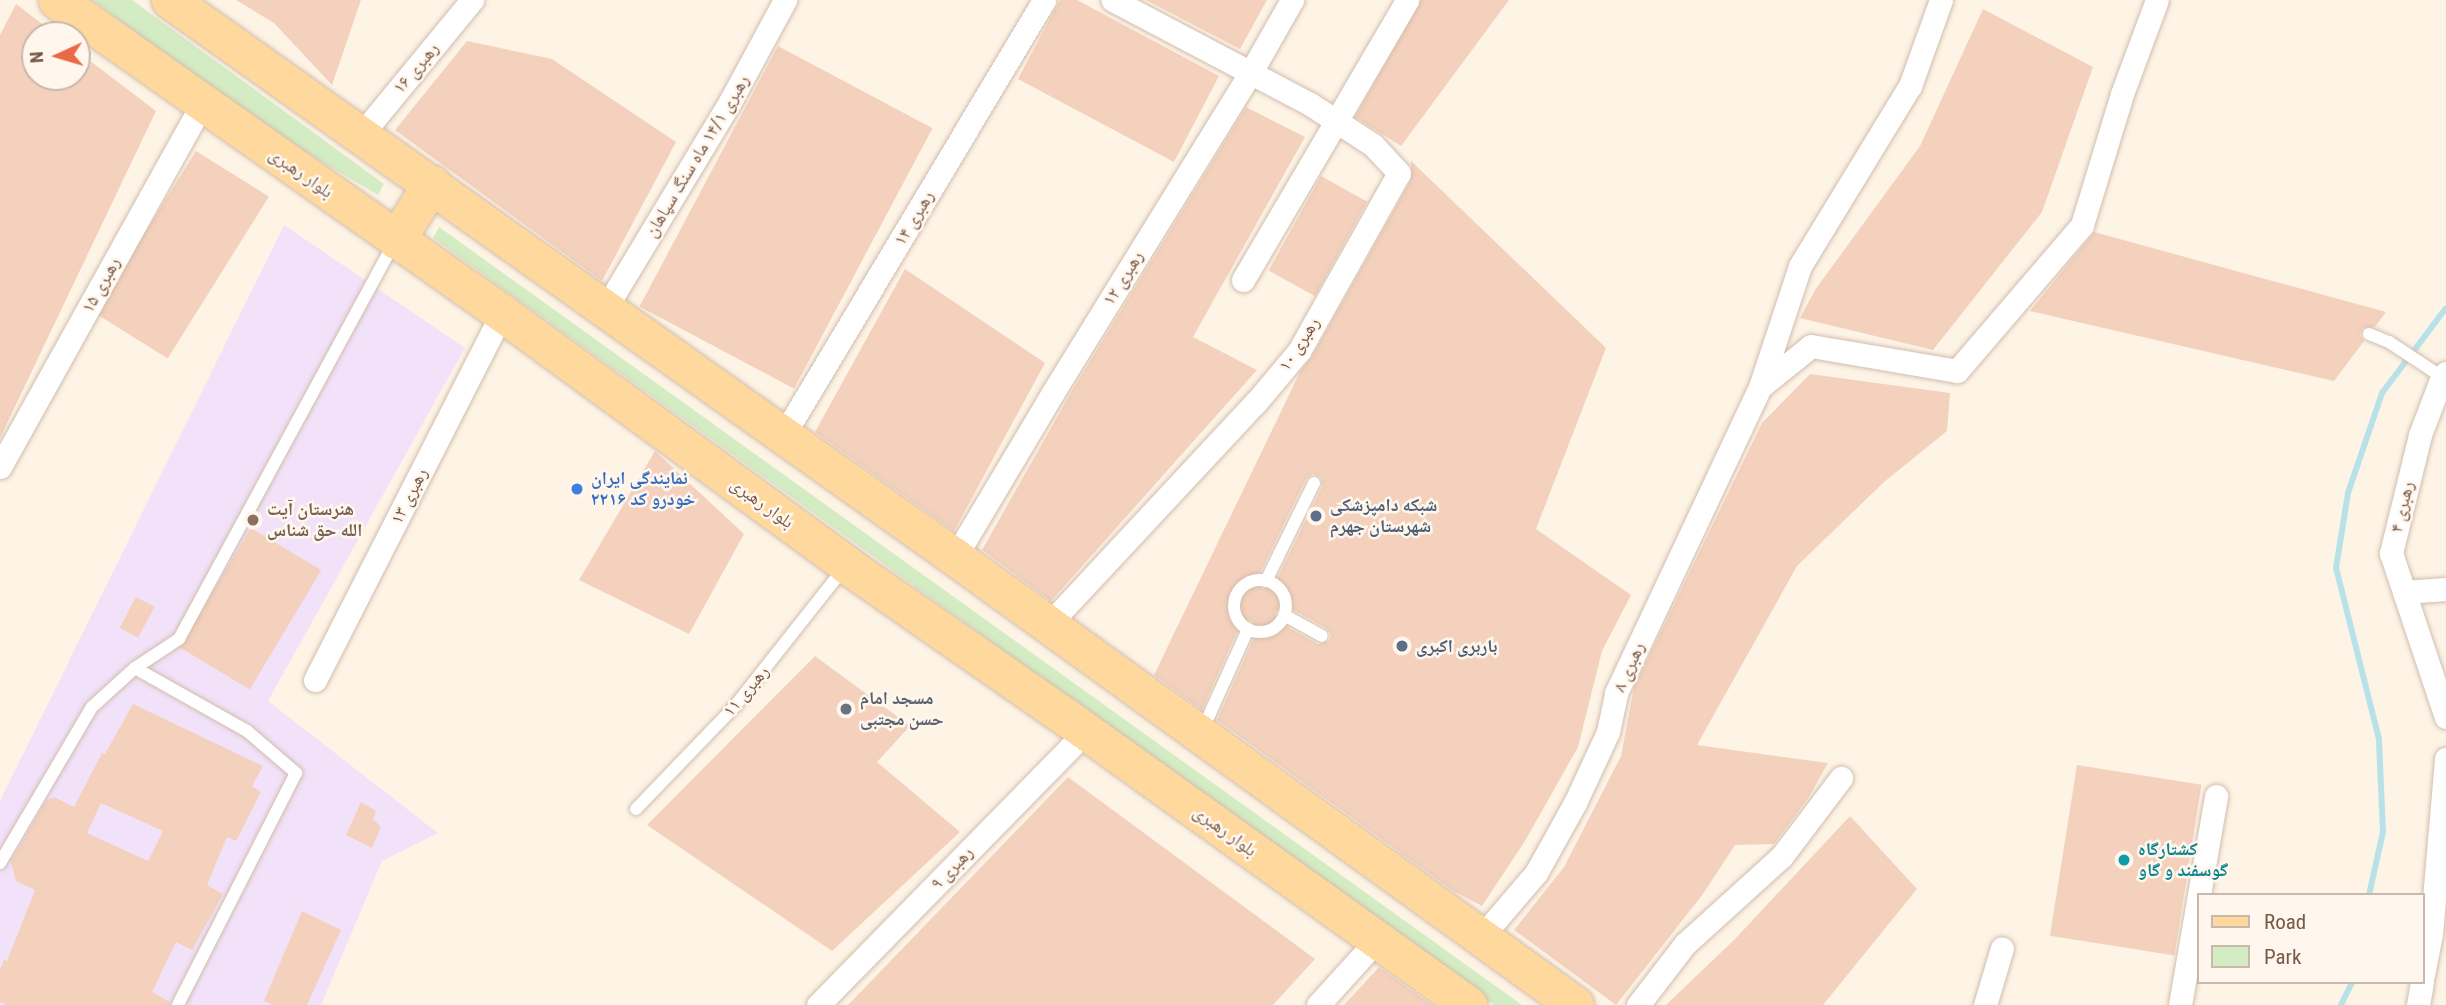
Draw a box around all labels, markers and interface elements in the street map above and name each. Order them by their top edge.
north arrow [21,21,91,91]
street label: رهبری ۱۶ [388,38,444,98]
text: N [25,51,48,64]
street label: رهبری ۱۴/۱ ماه سنگ سپاهان [640,71,754,241]
street label: بلوار رهبری [265,143,337,203]
street label: رهبری ۱۴ [889,187,939,249]
street label: رهبری ۱۲ [1098,247,1148,309]
street label: رهبری ۱۵ [77,254,125,316]
street label: رهبری ۱۰ [1274,313,1324,375]
street label: رهبری ۱۳ [386,464,432,528]
place label: نمایندگی ایران خودرو کد ۲۲۱۶ [591,468,695,510]
street label: بلوار رهبری [726,473,798,533]
street label: رهبری ۴ [2385,479,2419,535]
marker: نمایندگی ایران خودرو کد ۲۲۱۶ [569,481,585,497]
place label: شبکه دامپزشکی شهرستان جهرم [1330,495,1437,538]
place label: هنرستان آیت الله حق شناس [267,499,362,542]
marker: شبکه دامپزشکی شهرستان جهرم [1308,508,1324,524]
marker: هنرستان آیت الله حق شناس [245,512,261,528]
place label: باربری اکبری [1416,635,1497,657]
marker: باربری اکبری [1394,638,1410,654]
street label: رهبری ۸ [1609,639,1649,695]
street label: رهبری ۱۱ [718,661,774,721]
place label: مسجد امام حسن مجتبی [860,688,944,730]
marker: مسجد امام حسن مجتبی [838,701,854,717]
street label: بلوار رهبری [1189,801,1261,861]
place label: کشتارگاه گوسفند و گاو [2138,839,2228,882]
street label: رهبری ۹ [926,842,978,894]
marker: کشتارگاه گوسفند و گاو [2116,852,2132,868]
legend [2198,893,2425,984]
text: Road [2264,910,2306,934]
text: Park [2264,945,2301,969]

